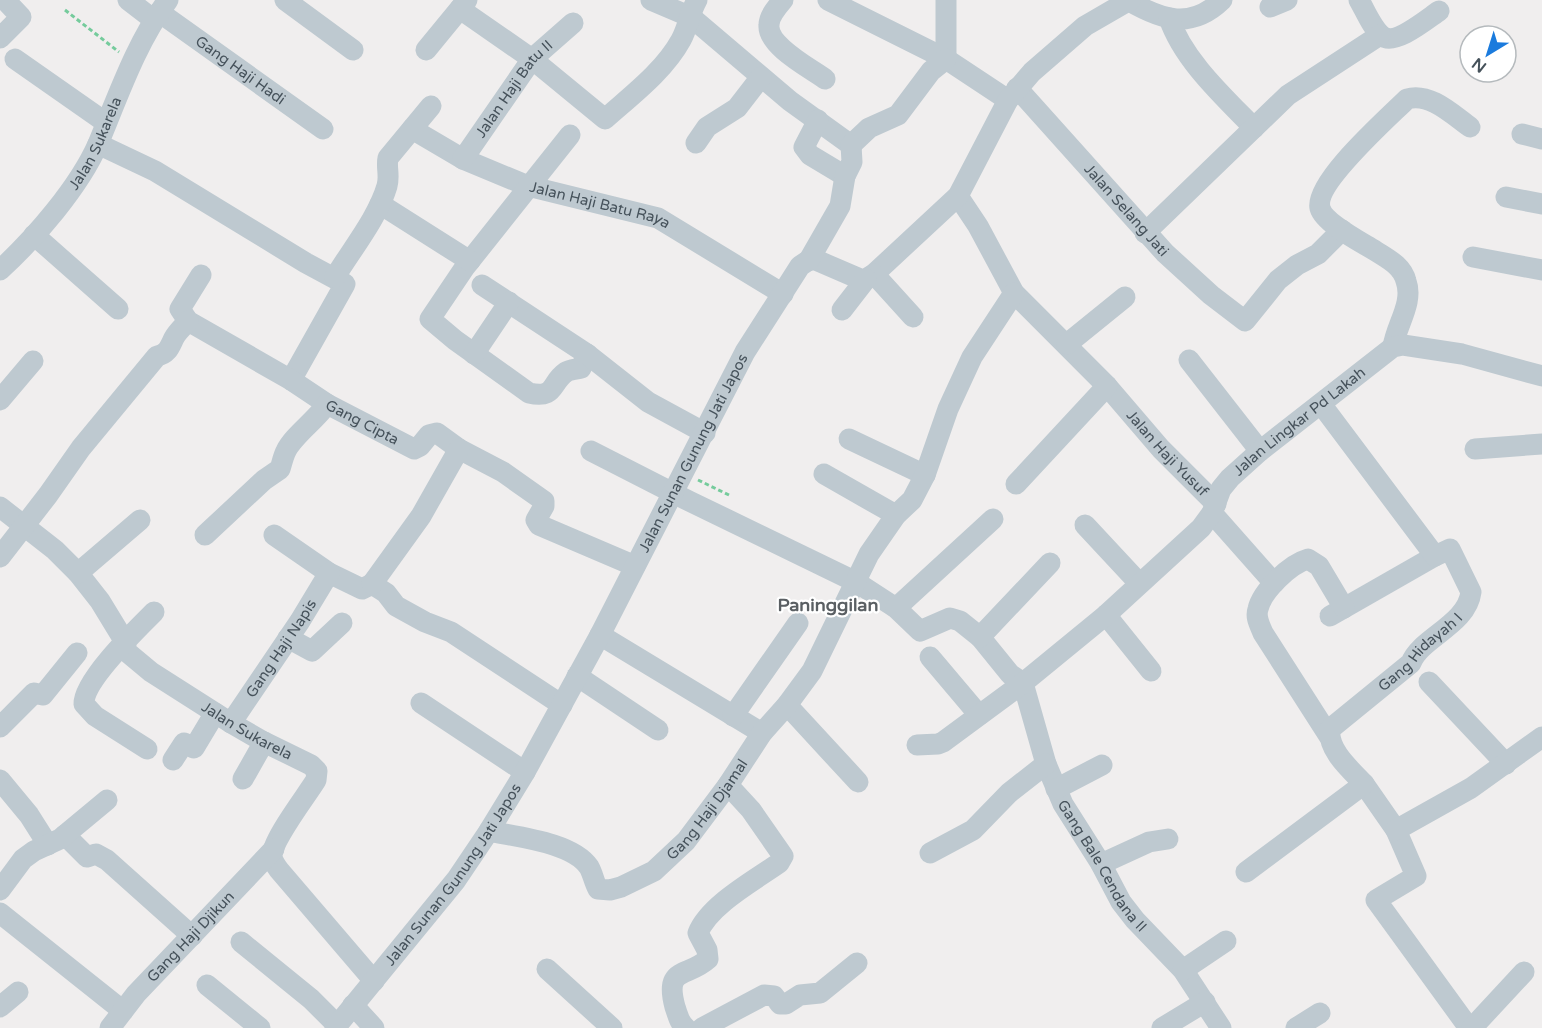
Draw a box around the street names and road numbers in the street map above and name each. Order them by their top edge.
street label: Gang Haji Hadi [192,32,289,108]
street label: Jalan Haji Batu II [472,36,556,141]
street label: Jalan Sukarela [65,94,125,193]
street label: Jalan Selang Jati [1080,160,1173,260]
street label: Jalan Haji Batu Raya [528,178,674,232]
street label: Jalan Sunan Gunung Jati Japos [635,351,752,555]
street label: Jalan Lingkar Pd Lakah [1230,363,1369,479]
street label: Gang Cipta [323,396,402,449]
street label: Jalan Haji Yusuf [1123,406,1212,500]
street label: Gang Haji Napis [242,596,320,701]
street label: Gang Hidayah I [1374,609,1466,695]
street label: Jalan Sukarela [198,698,295,763]
street label: Gang Haji Djamal [663,756,752,864]
street label: Jalan Sunan Gunung Jati Japos [381,780,525,969]
street label: Gang Bale Cendana II [1054,796,1151,936]
street label: Gang Haji Djikun [143,887,238,986]

